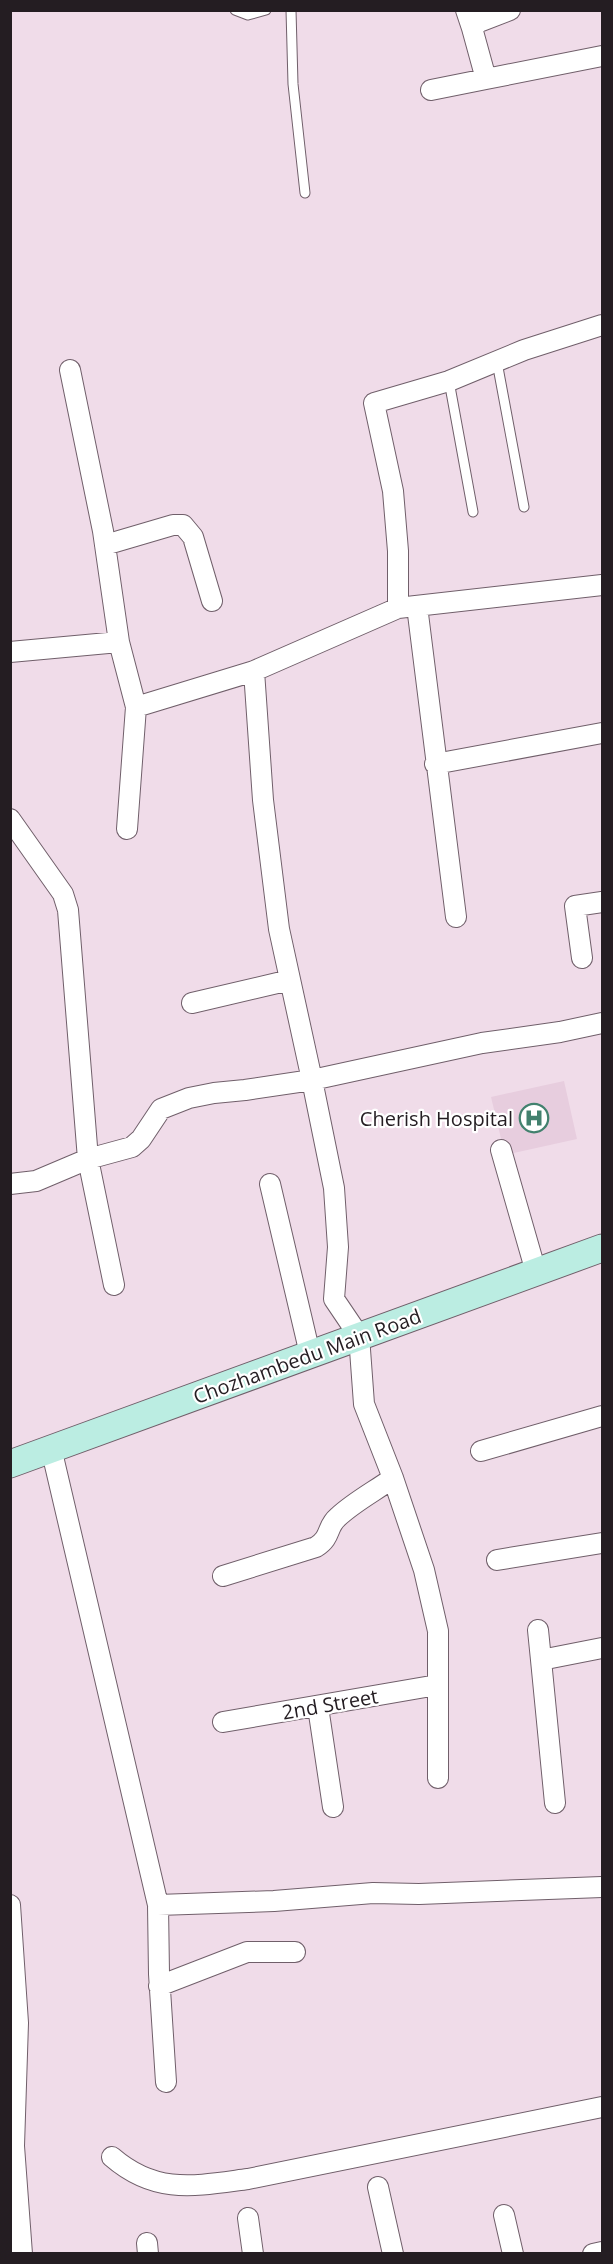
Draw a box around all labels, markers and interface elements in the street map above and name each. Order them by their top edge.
hospital icon: Cherish Hospital [518,1102,550,1134]
place label: Cherish Hospital [360,1105,513,1132]
street label: Chozhambedu Main Road [189,1302,425,1410]
street label: 2nd Street [280,1682,380,1726]

